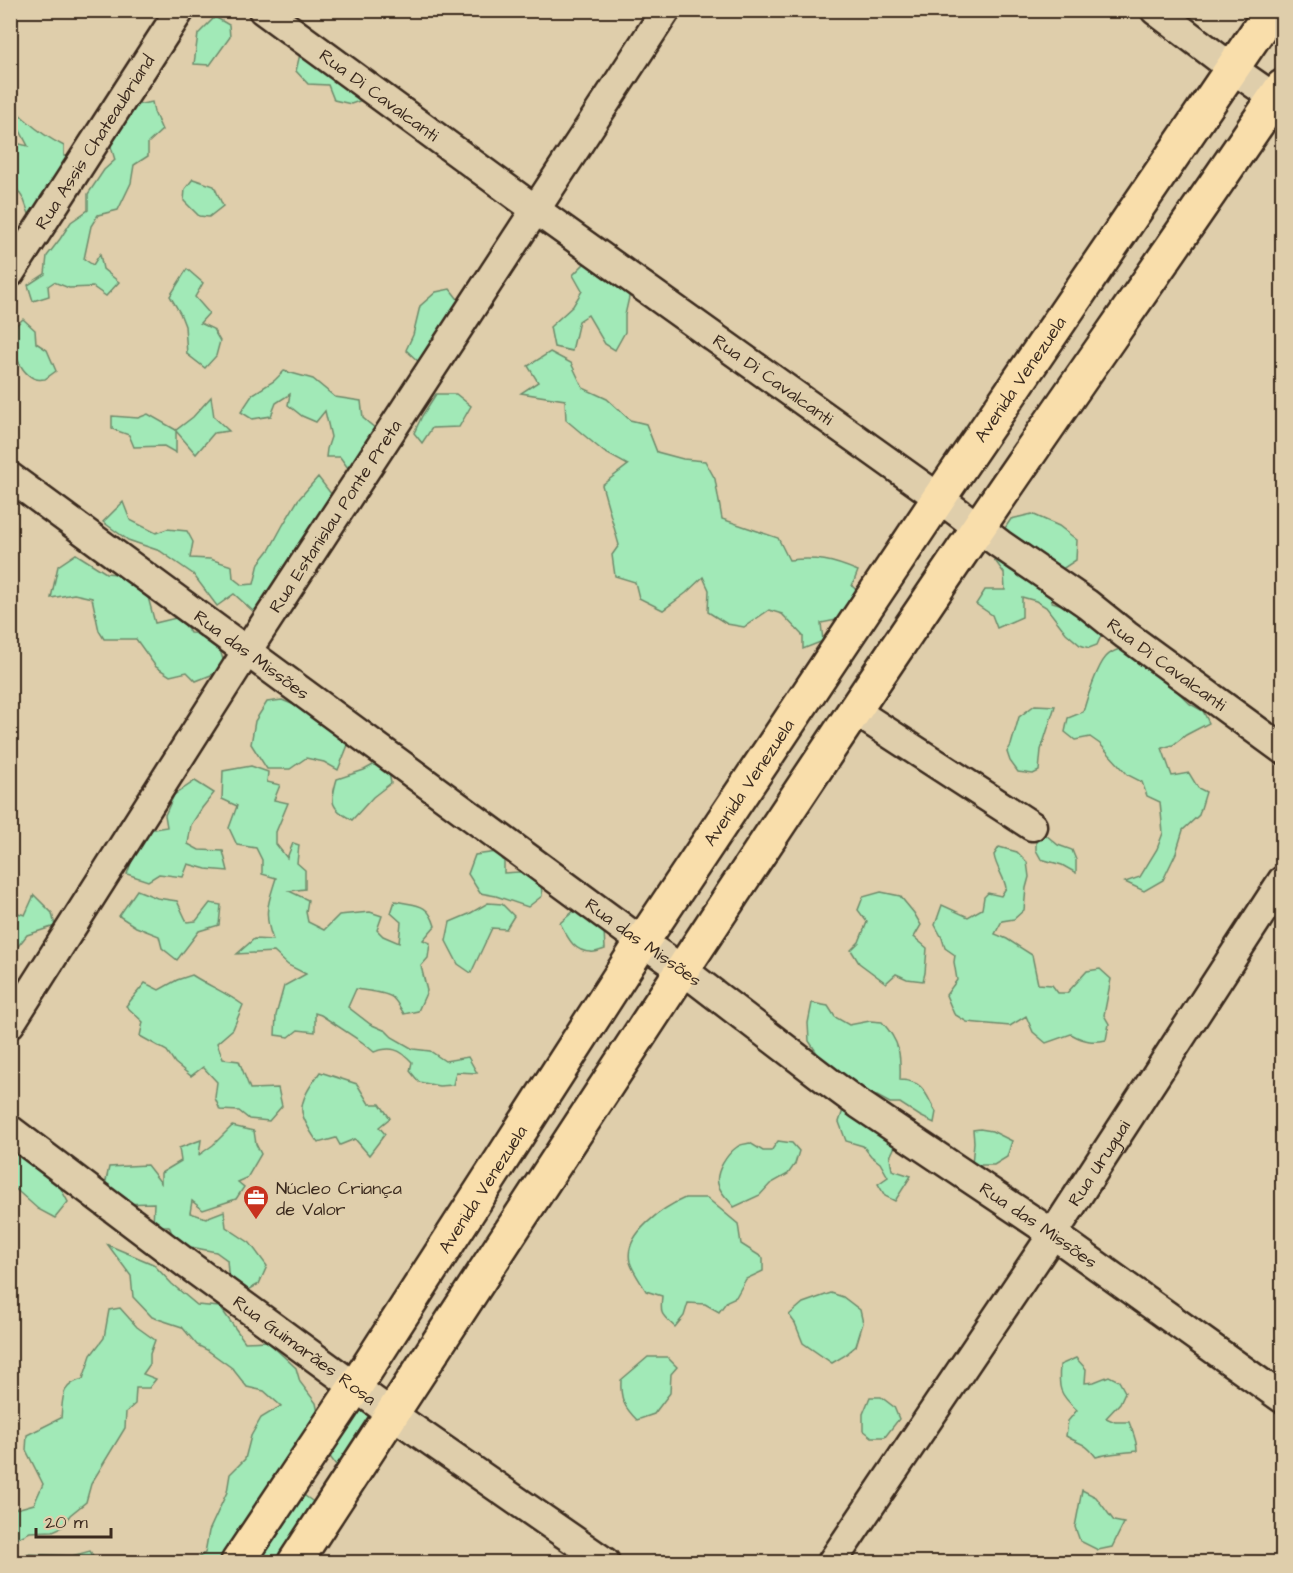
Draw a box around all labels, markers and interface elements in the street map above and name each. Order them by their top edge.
street label: Rua Di Cavalcanti [314,43,444,148]
street label: Rua Assis Chateaubriand [29,50,161,234]
street label: Avenida Venezuela [969,311,1072,448]
street label: Rua Di Cavalcanti [708,328,839,432]
street label: Rua Estanislau Ponte Preta [263,415,408,618]
street label: Rua das Missões [188,604,314,706]
street label: Rua Di Cavalcanti [1101,612,1232,717]
street label: Avenida Venezuela [698,714,801,851]
street label: Rua das Missões [580,892,707,993]
street label: Rua Uruguai [1062,1115,1137,1211]
street label: Avenida Venezuela [433,1121,534,1258]
place label: Núcleo Criança de Valor [276,1176,402,1222]
street label: Rua das Missões [974,1176,1102,1275]
office icon: Núcleo Criança de Valor [241,1183,271,1221]
street label: Rua Guimarães Rosa [228,1290,381,1412]
scale bar [36,1501,111,1539]
text: 20 m [45,1510,88,1535]

